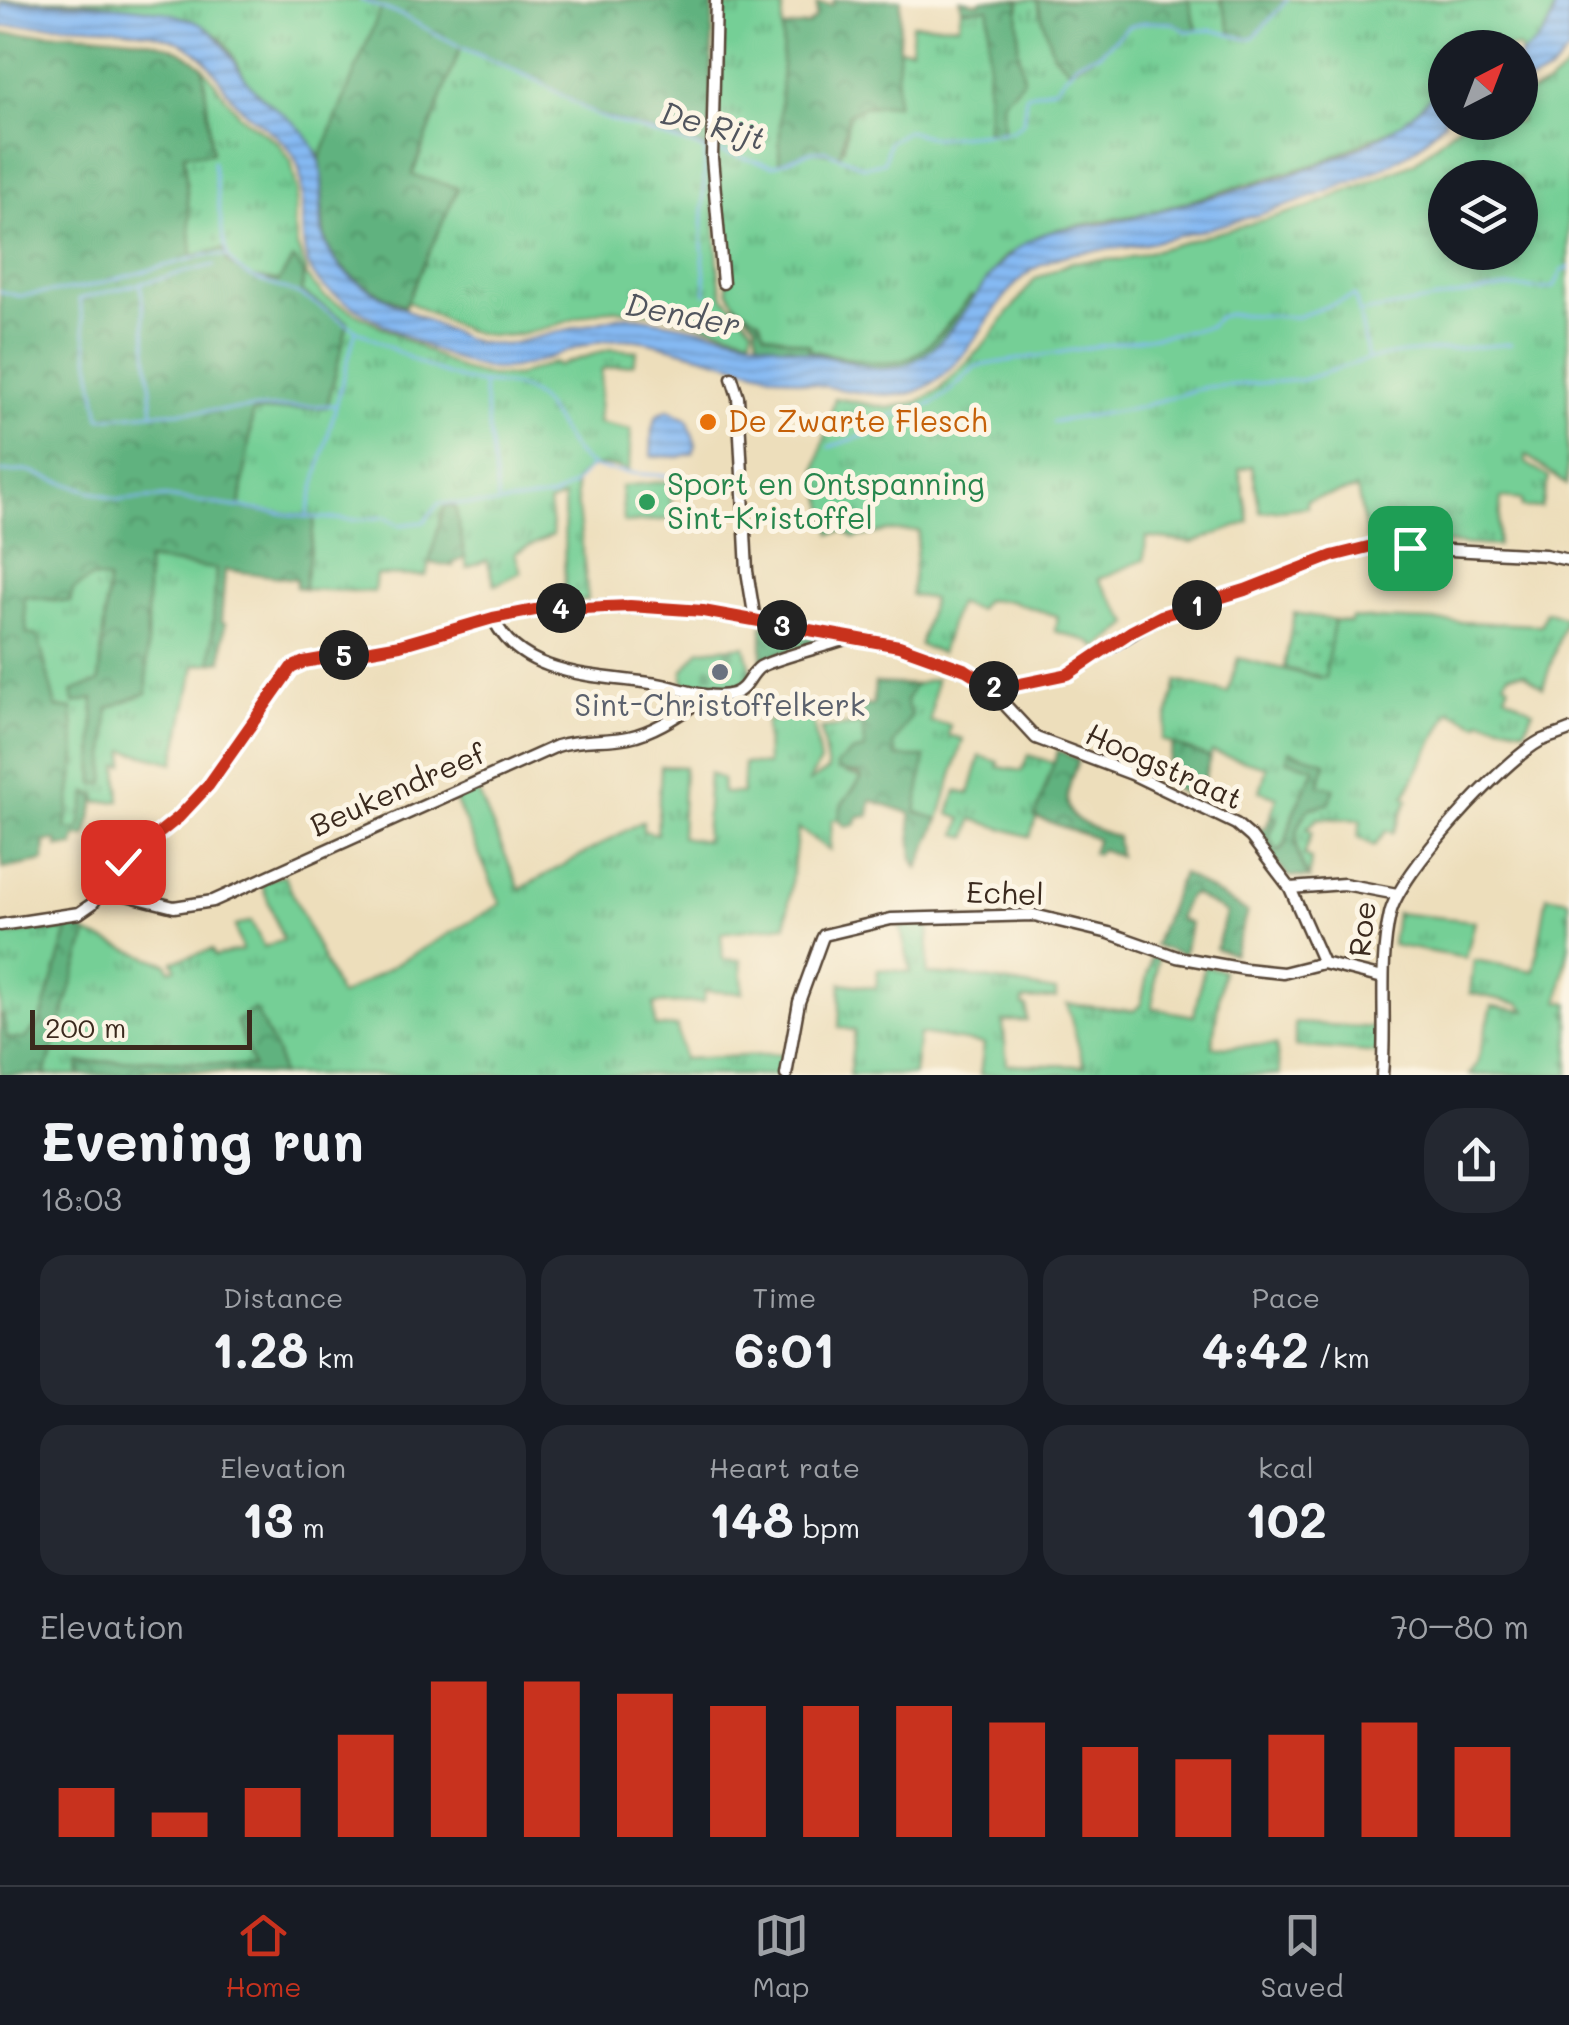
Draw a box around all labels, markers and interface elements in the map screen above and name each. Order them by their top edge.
north arrow [1428,30,1538,140]
map controls [1428,30,1538,270]
water label: De Rijt [656,90,771,158]
button: layers [1428,160,1538,270]
water label: Dender [623,281,744,345]
place label: De Zwarte Flesch [728,400,987,440]
marker: De Zwarte Flesch [697,411,719,433]
place label: Sport en Ontspanning Sint-Kristoffel [667,463,985,537]
marker: Sport en Ontspanning Sint-Kristoffel [636,491,658,513]
pin [1368,506,1453,591]
icon: arrive [1383,521,1438,576]
pin: 1 [1172,580,1222,630]
pin: 4 [536,583,586,633]
text: 1 [1191,587,1203,623]
text: 4 [552,590,570,626]
pin: 3 [757,600,807,650]
text: 3 [774,607,790,643]
pin: 5 [319,630,369,680]
text: 5 [336,637,352,673]
marker: Sint-Christoffelkerk [709,661,731,683]
pin: 2 [969,661,1019,711]
text: 2 [986,668,1002,704]
place label: Sint-Christoffelkerk [574,684,866,724]
street label: Hoogstraat [1080,713,1250,818]
street label: Beukendreef [303,731,492,845]
pin [81,820,166,905]
icon: check [96,835,151,890]
street label: Echel [965,871,1045,913]
street label: Roe [1338,899,1384,959]
scale bar [30,1005,252,1050]
text: 200 m [45,1009,126,1045]
text: Evening run [40,1103,364,1175]
button: share [1424,1108,1529,1213]
text: 18:03 [40,1177,122,1219]
text: Distance [223,1279,343,1315]
text: Time [753,1279,816,1315]
text: Pace [1252,1279,1320,1315]
text: 1.28 [212,1315,308,1381]
text: 6:01 [734,1315,835,1381]
text: 4:42 [1202,1315,1309,1381]
text: km [308,1339,354,1375]
text: /km [1309,1339,1370,1375]
text: Elevation [220,1449,346,1485]
text: Heart rate [709,1449,860,1485]
text: kcal [1258,1449,1314,1485]
text: 13 [241,1485,294,1551]
text: 148 [709,1485,794,1551]
text: 102 [1245,1485,1327,1551]
text: m [294,1509,325,1545]
text: bpm [794,1509,860,1545]
text: Elevation [40,1605,184,1647]
text: 70–80 m [1390,1605,1529,1647]
tab: Home [225,1908,302,2004]
tab: Map [753,1908,810,2004]
tab: Saved [1260,1908,1344,2004]

